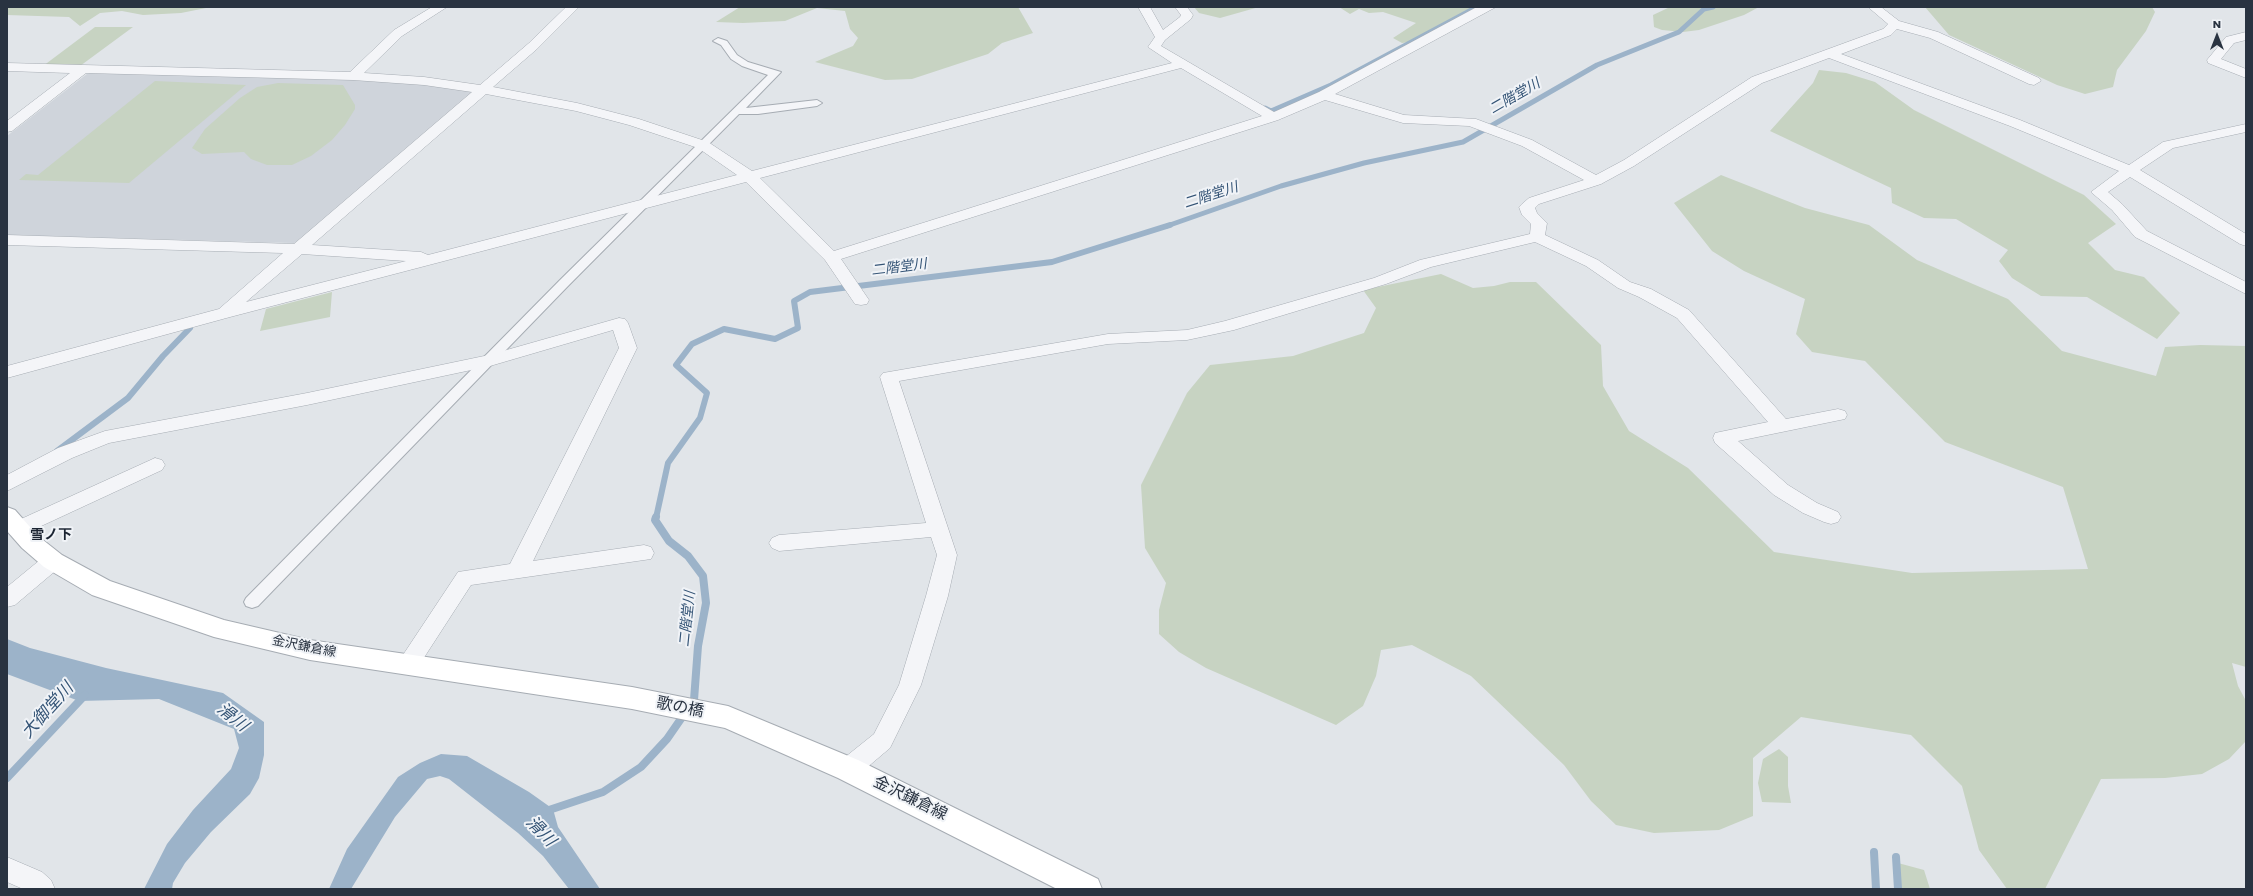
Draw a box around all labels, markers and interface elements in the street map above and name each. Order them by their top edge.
north arrow [2197,16,2237,56]
text: N [2213,16,2221,32]
water label: 二階堂川 [1487,76,1543,118]
water label: 二階堂川 [1182,179,1240,213]
water label: 二階堂川 [870,256,928,280]
district label: 雪ノ下 [30,527,72,543]
water label: 二階堂川 [677,590,699,648]
street label: 金沢鎌倉線 [271,633,337,661]
water label: 大御堂川 [18,679,78,743]
street label: 歌の橋 [655,694,705,722]
water label: 滑川 [212,699,252,737]
street label: 金沢鎌倉線 [870,773,950,825]
water label: 滑川 [521,813,559,851]

